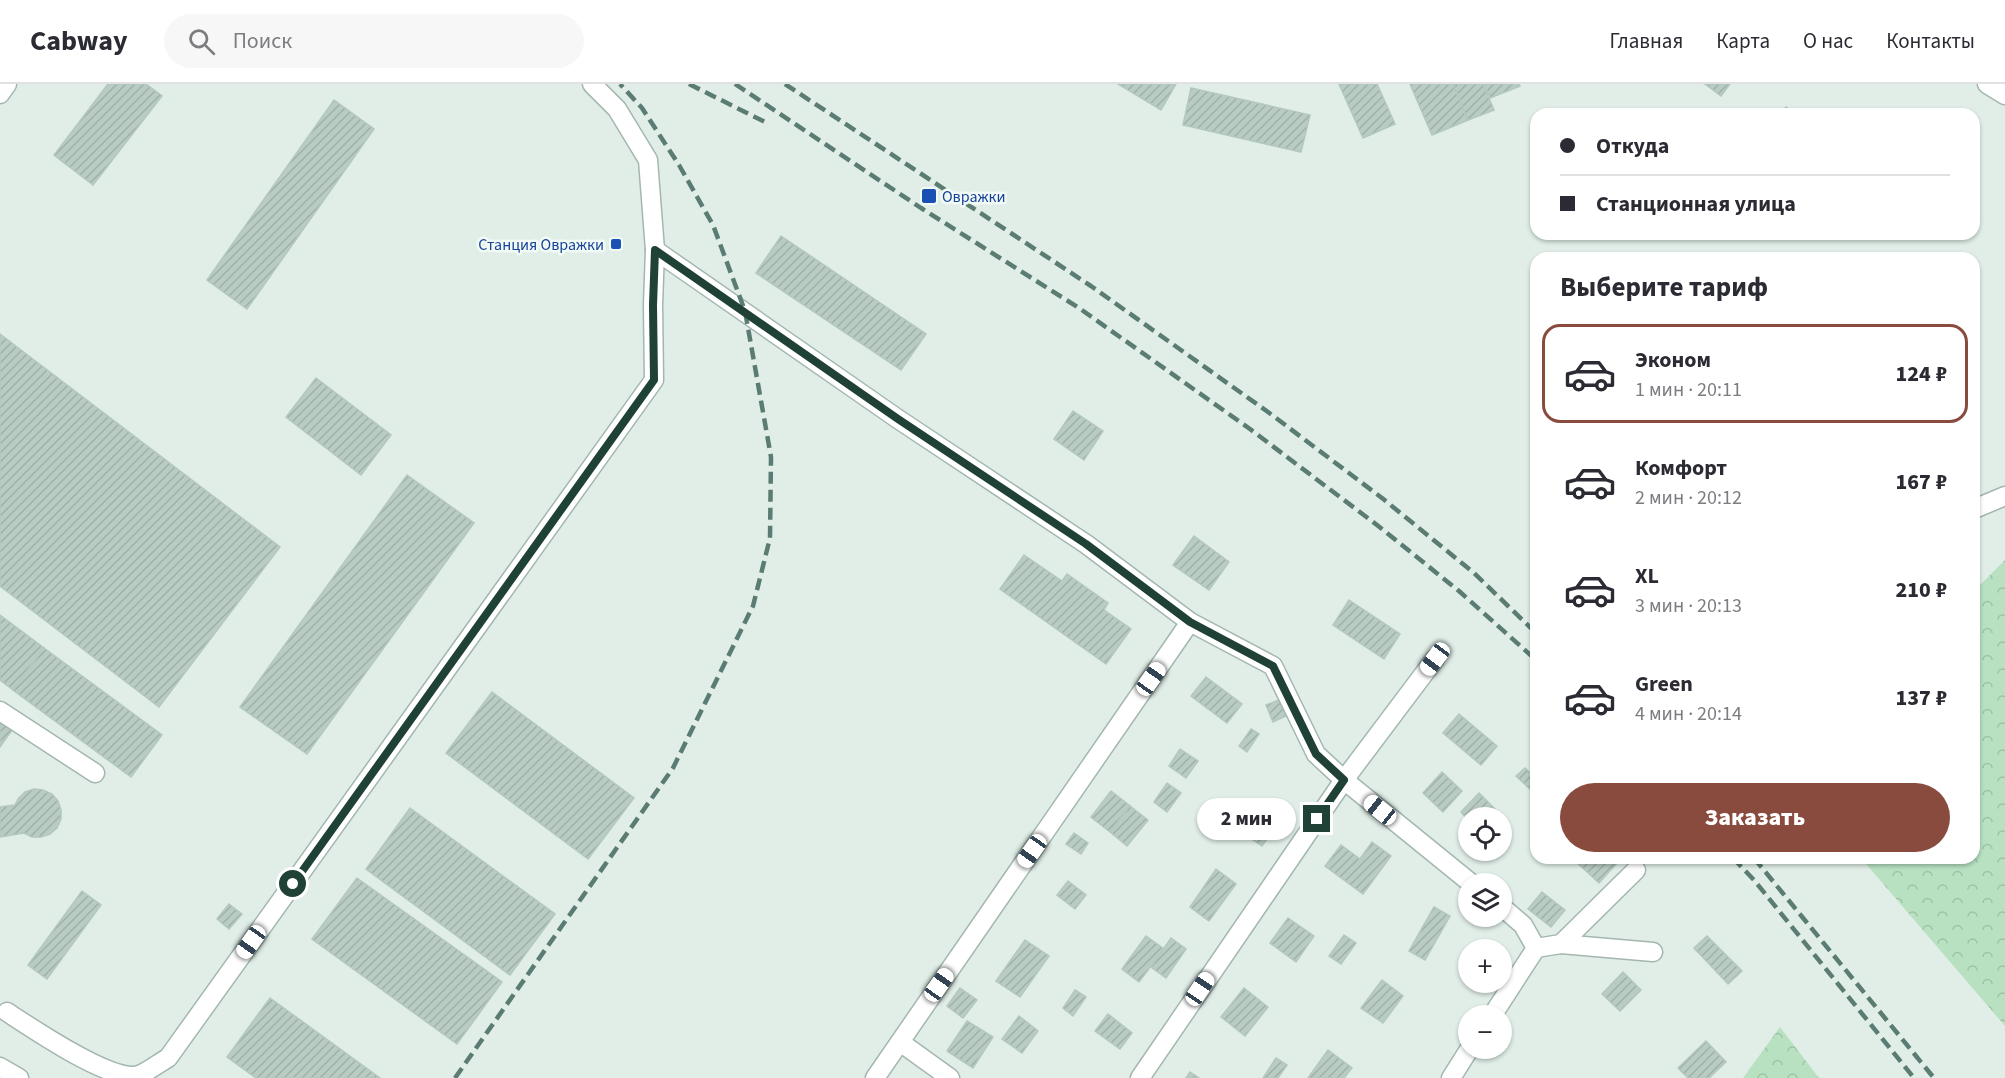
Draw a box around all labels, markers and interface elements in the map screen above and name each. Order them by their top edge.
search box [164,14,584,68]
text: Cabway [30,21,128,61]
icon: search [185,25,218,58]
text: Поиск [233,25,292,57]
text: Главная [1610,26,1683,56]
text: Карта [1716,26,1770,56]
text: О нас [1803,26,1853,56]
text: Контакты [1886,26,1975,56]
text: Откуда [1596,130,1669,162]
place label: Овражки [942,186,1005,208]
marker: Овражки [920,187,938,205]
text: Станционная улица [1596,188,1796,220]
place label: Станция Овражки [478,234,604,256]
marker: Станция Овражки [609,237,623,251]
text: Выберите тариф [1560,268,1768,307]
text: Эконом [1635,344,1711,376]
icon: car [1563,347,1617,401]
text: 124 ₽ [1896,358,1947,390]
text: 1 мин · 20:11 [1635,376,1742,404]
text: Комфорт [1635,452,1727,484]
icon: car [1563,455,1617,509]
text: 167 ₽ [1896,466,1947,498]
text: 2 мин · 20:12 [1635,484,1742,512]
text: XL [1635,560,1659,592]
icon: car [1563,563,1617,617]
text: 210 ₽ [1896,574,1947,606]
text: 3 мин · 20:13 [1635,592,1742,620]
car [1417,639,1453,679]
car [1133,659,1169,699]
text: Green [1635,668,1693,700]
icon: car [1563,671,1617,725]
text: 137 ₽ [1896,682,1947,714]
text: 4 мин · 20:14 [1635,700,1742,728]
button: Заказать [1560,783,1950,852]
car [1360,792,1400,828]
callout: 2 мин [1197,798,1296,840]
text: 2 мин [1221,805,1272,833]
route end [1303,805,1330,832]
map controls [1458,807,1512,1059]
button: locate [1458,807,1512,861]
car [1014,831,1050,871]
route start [279,870,306,897]
button: layers [1458,873,1512,927]
car [233,922,269,962]
button: + [1458,939,1512,993]
car [921,965,957,1005]
car [1182,969,1218,1009]
button: − [1458,1005,1512,1059]

